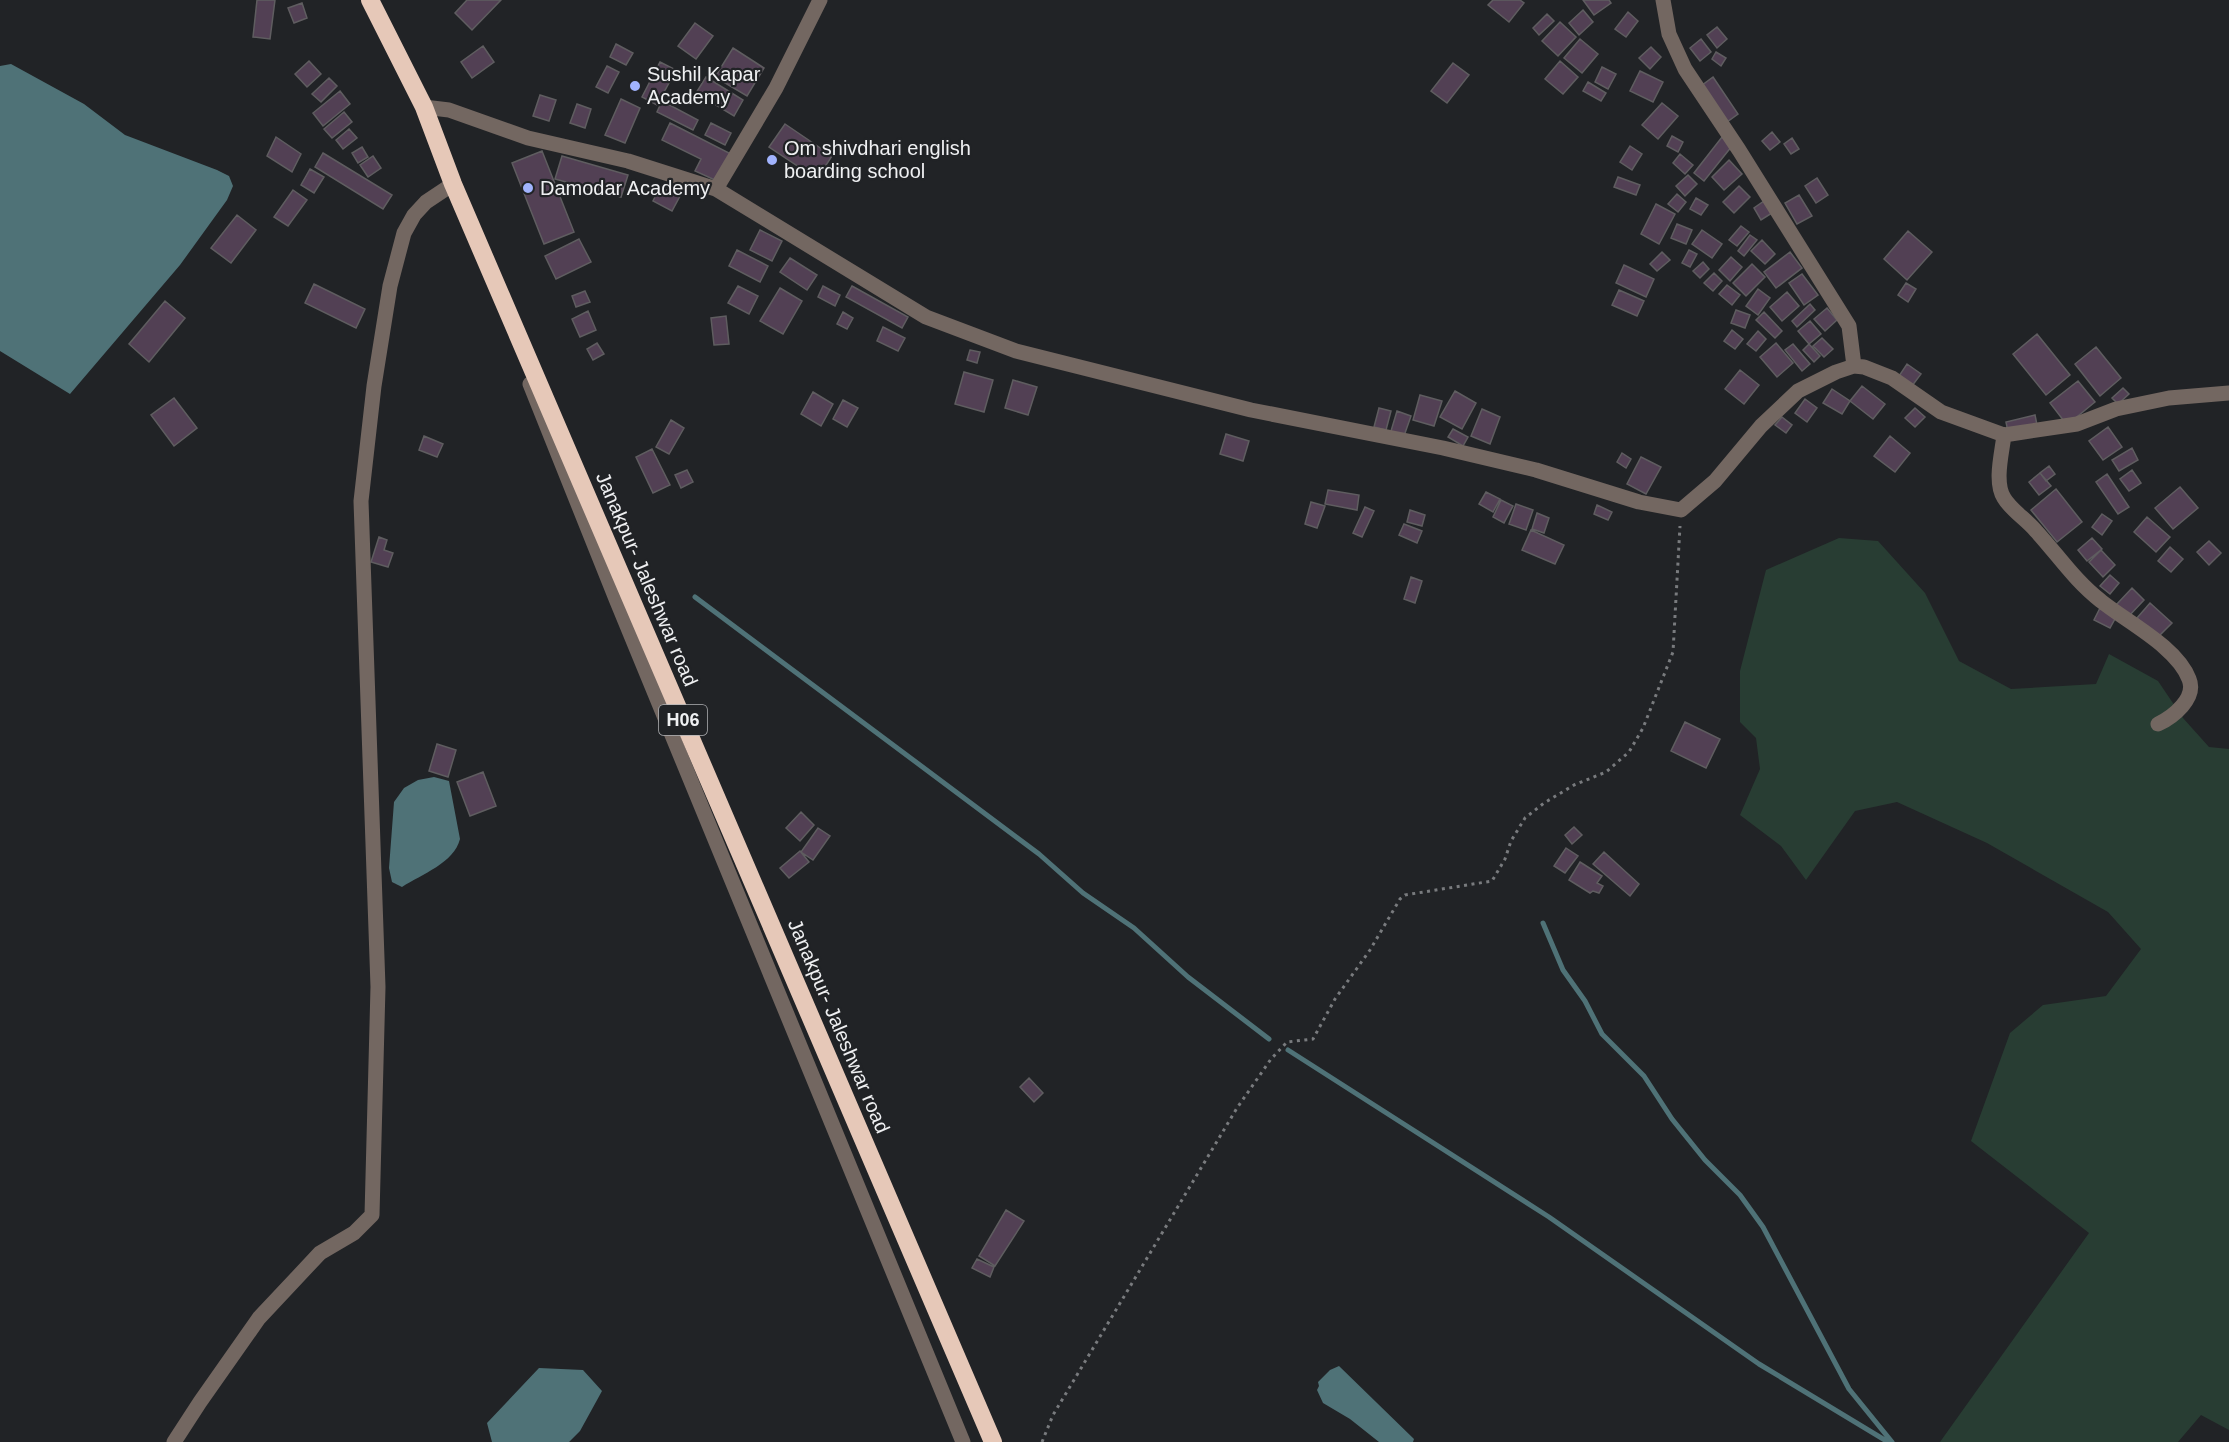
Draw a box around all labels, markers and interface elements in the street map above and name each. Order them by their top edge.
place label: Sushil Kapar Academy [647,63,761,108]
marker: Sushil Kapar Academy [628,79,642,93]
place label: Om shivdhari english boarding school [784,137,971,182]
marker: Om shivdhari english boarding school [765,153,779,167]
place label: Damodar Academy [540,177,710,199]
marker: Damodar Academy [521,181,535,195]
street label: Janakpur- Jaleshwar road [592,469,702,689]
road number: H06 [659,705,707,735]
street label: Janakpur- Jaleshwar road [784,916,894,1136]

